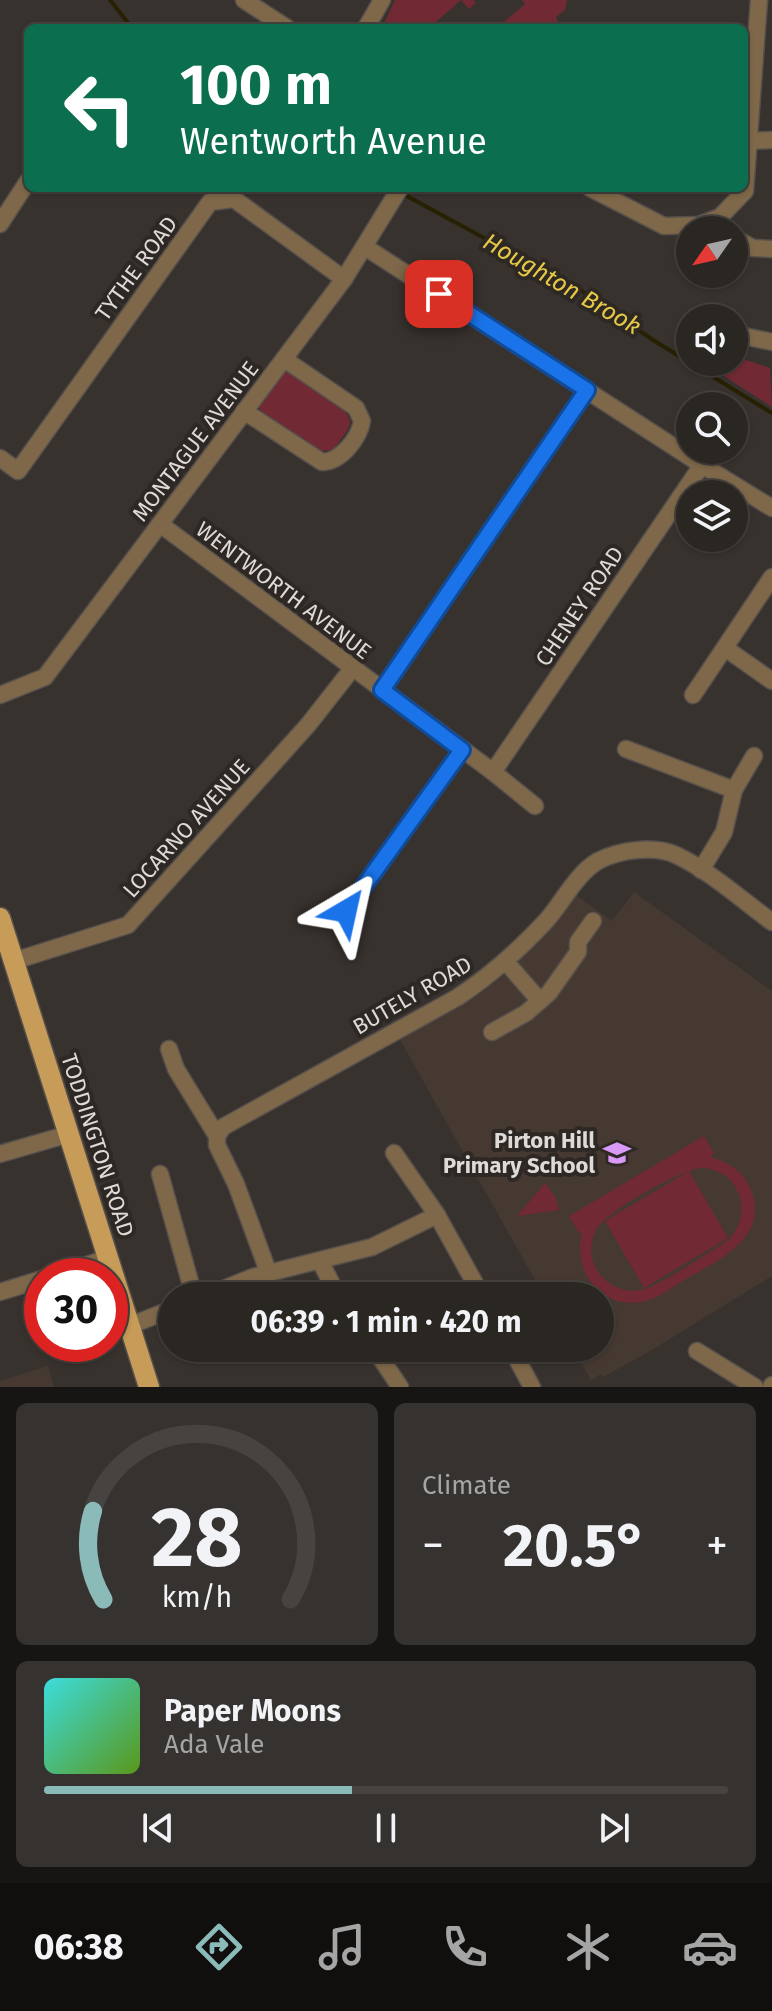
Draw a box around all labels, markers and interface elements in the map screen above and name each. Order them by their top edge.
text: 100 m [180,52,332,119]
icon: left [48,56,152,160]
text: Wentworth Avenue [180,120,487,164]
street label: TYTHE ROAD [90,211,183,326]
north arrow [676,216,748,288]
map controls [676,216,748,552]
water label: Houghton Brook [478,228,646,340]
pin [405,260,473,328]
icon: arrive [417,272,461,316]
button: sound [676,304,748,376]
street label: MONTAGUE AVENUE [126,356,264,527]
button: search [676,392,748,464]
button: layers [676,480,748,552]
street label: WENTWORTH AVENUE [191,516,377,665]
street label: CHENEY ROAD [529,541,629,671]
street label: LOCARNO AVENUE [117,753,256,903]
position arrow [304,869,388,953]
street label: BUTELY ROAD [348,951,477,1040]
street label: TODDINGTON ROAD [55,1050,140,1240]
place label: Pirton Hill Primary School [443,1127,595,1179]
school or university icon: Pirton Hill Primary School [602,1138,632,1168]
speed limit sign: 30 [24,1258,128,1362]
text: 06:39 · 1 min · 420 m [250,1304,522,1340]
text: Climate [422,1470,511,1501]
text: 28 [151,1488,243,1588]
text: 20.5° [503,1510,647,1582]
text: − [422,1519,444,1572]
text: + [706,1519,728,1572]
text: km/h [162,1580,232,1615]
text: Paper Moons [164,1693,341,1729]
text: Ada Vale [164,1729,264,1760]
icon: previous [136,1806,180,1850]
icon: pause [364,1806,408,1850]
icon: next [592,1806,636,1850]
icon: directions [191,1919,247,1975]
icon: music [314,1919,370,1975]
icon: phone [437,1919,493,1975]
icon: climate [560,1919,616,1975]
icon: car [682,1919,738,1975]
text: 06:38 [33,1925,124,1969]

